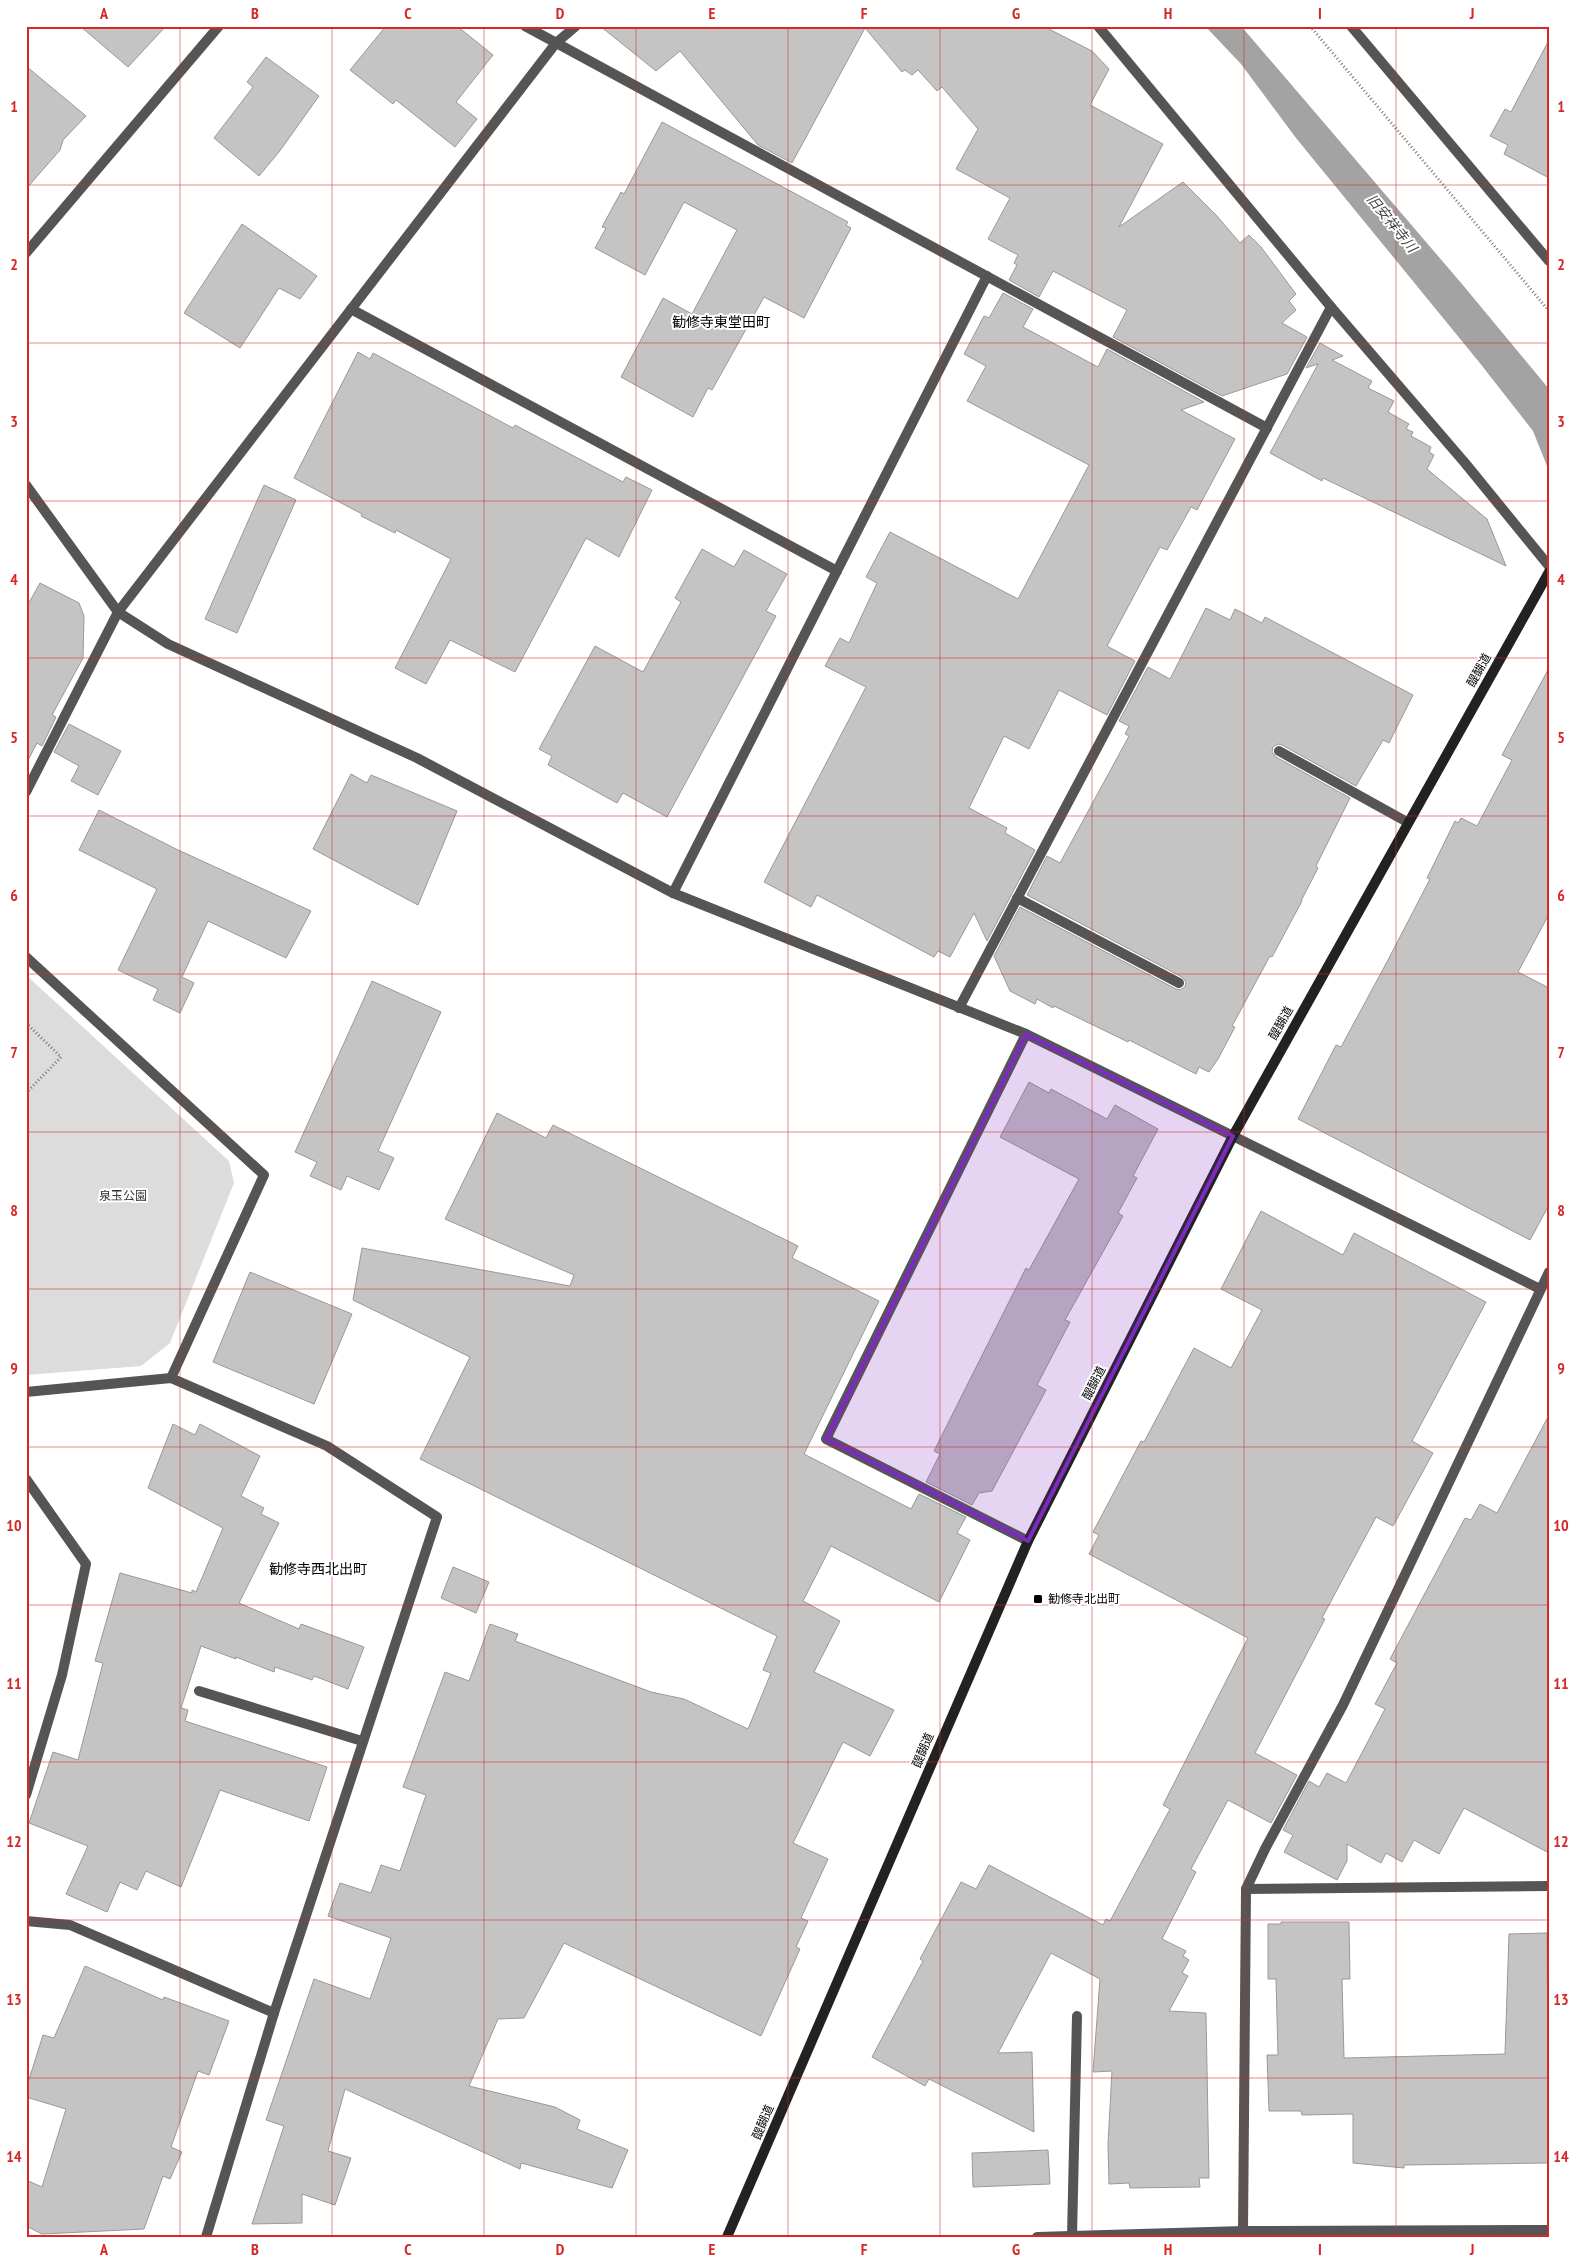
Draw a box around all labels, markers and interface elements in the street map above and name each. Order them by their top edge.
text: A [99,3,109,23]
text: B [251,3,259,23]
text: C [404,3,412,23]
text: D [556,3,565,23]
text: E [709,3,716,23]
text: F [861,3,868,23]
text: G [1012,3,1020,23]
text: H [1164,3,1172,23]
text: I [1318,3,1322,23]
text: J [1469,3,1474,23]
text: 1 [10,96,18,116]
text: 1 [1557,96,1565,116]
water label: 旧安祥寺川 [1363,190,1422,257]
text: 2 [10,254,18,274]
text: 2 [1557,254,1565,274]
district label: 勧修寺東堂田町 [672,313,770,331]
text: 3 [10,411,18,431]
text: 3 [1557,411,1565,431]
text: 4 [10,569,18,589]
text: 4 [1557,569,1565,589]
street label: 醍醐道 [1463,650,1494,689]
text: 5 [10,727,18,747]
text: 5 [1557,727,1565,747]
text: 6 [10,885,18,905]
text: 6 [1557,885,1565,905]
street label: 醍醐道 [1265,1003,1296,1042]
text: 7 [10,1042,18,1062]
text: 7 [1557,1042,1565,1062]
park label: 泉玉公園 [99,1188,147,1203]
text: 8 [10,1200,18,1220]
text: 8 [1557,1200,1565,1220]
text: 9 [10,1358,18,1378]
text: 9 [1557,1358,1565,1378]
street label: 醍醐道 [1079,1363,1108,1402]
text: 10 [6,1515,22,1535]
text: 10 [1553,1515,1569,1535]
district label: 勧修寺西北出町 [269,1560,367,1578]
place label: 勧修寺北出町 [1048,1591,1120,1606]
marker: 勧修寺北出町 [1032,1593,1044,1605]
text: 11 [6,1673,22,1693]
text: 11 [1553,1673,1569,1693]
street label: 醍醐道 [909,1730,936,1769]
text: 12 [6,1831,22,1851]
text: 12 [1553,1831,1569,1851]
text: 13 [6,1989,22,2009]
text: 13 [1553,1989,1569,2009]
street label: 醍醐道 [749,2102,776,2141]
text: 14 [6,2146,22,2166]
text: 14 [1553,2146,1569,2166]
text: A [99,2239,109,2259]
text: B [251,2239,259,2259]
text: C [404,2239,412,2259]
text: D [556,2239,565,2259]
text: E [709,2239,716,2259]
text: F [861,2239,868,2259]
text: G [1012,2239,1020,2259]
text: H [1164,2239,1172,2259]
text: I [1318,2239,1322,2259]
text: J [1469,2239,1474,2259]

